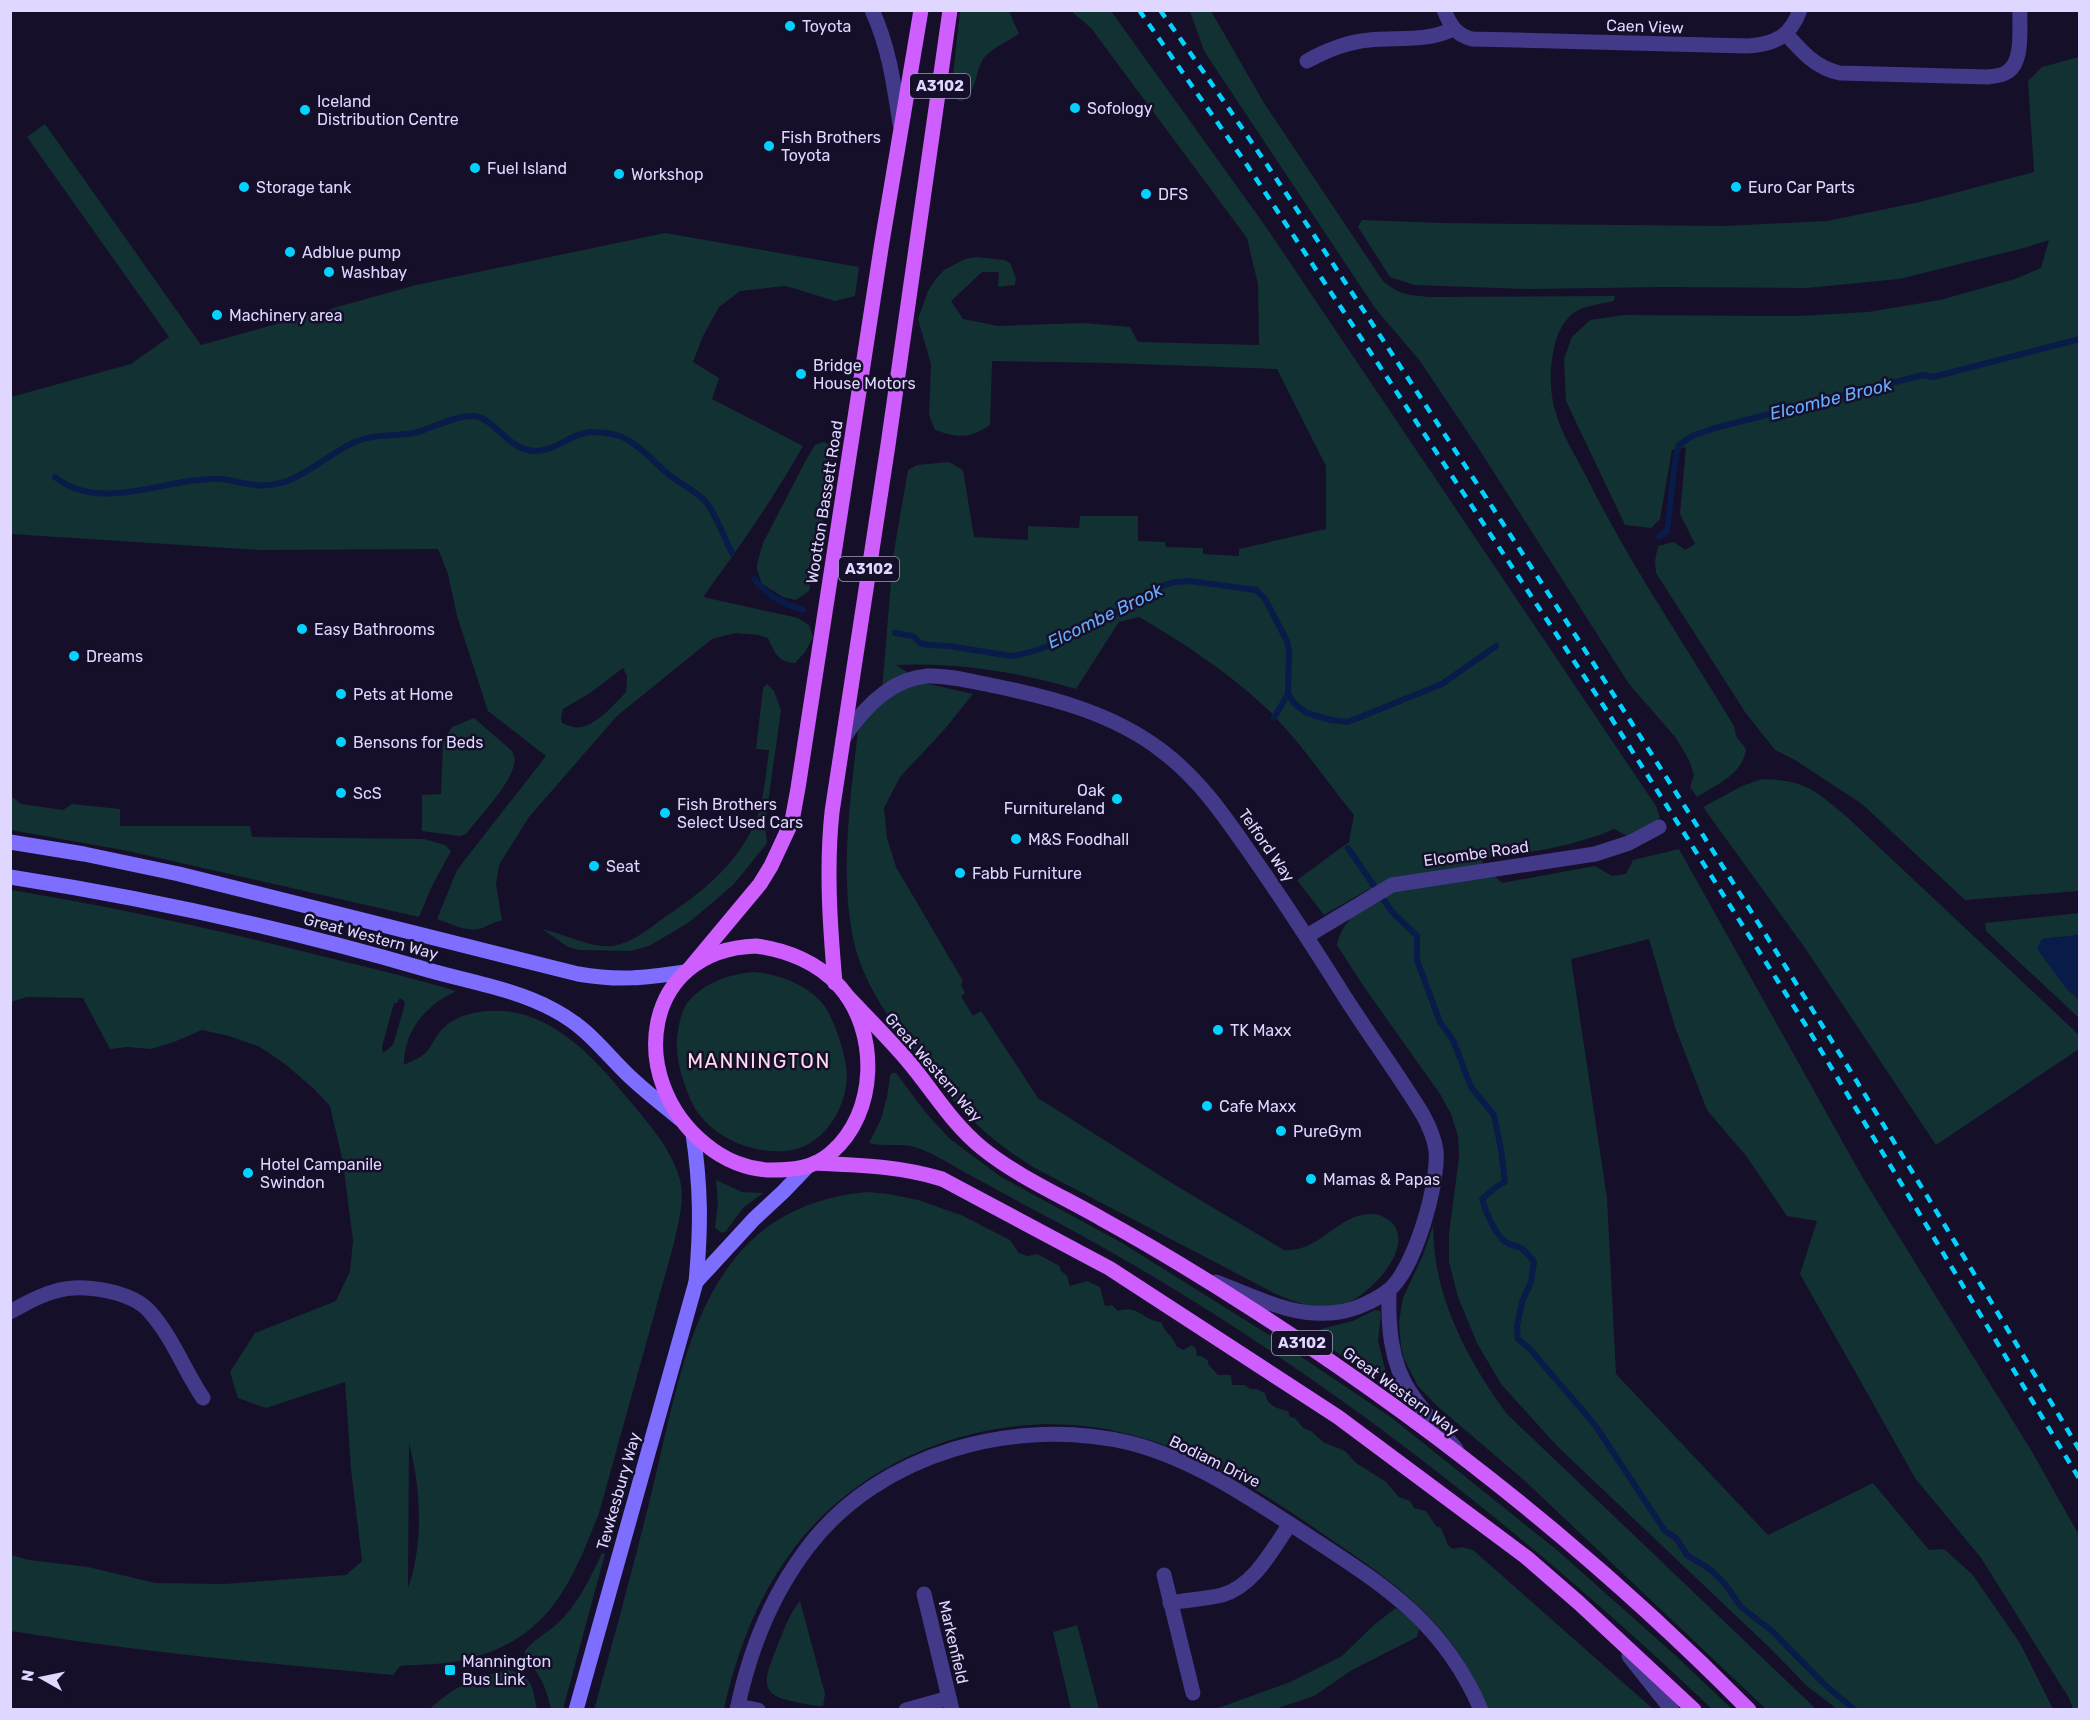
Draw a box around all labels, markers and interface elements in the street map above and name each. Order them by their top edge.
street label: Caen View [1606,16,1684,37]
place label: Toyota [802,17,851,36]
marker: Toyota [783,19,797,33]
road number: A3102 [910,74,970,98]
place label: Iceland Distribution Centre [317,92,459,129]
place label: Sofology [1087,99,1153,118]
marker: Sofology [1068,101,1082,115]
marker: Iceland Distribution Centre [298,103,312,117]
place label: Fish Brothers Toyota [781,128,881,165]
marker: Fish Brothers Toyota [762,139,776,153]
place label: Fuel Island [487,159,567,178]
marker: Fuel Island [468,161,482,175]
place label: Workshop [631,165,703,184]
marker: Workshop [612,167,626,181]
place label: Storage tank [256,178,352,197]
place label: Euro Car Parts [1748,178,1855,197]
marker: Storage tank [237,180,251,194]
marker: Euro Car Parts [1729,180,1743,194]
place label: DFS [1158,185,1188,204]
marker: DFS [1139,187,1153,201]
place label: Adblue pump [302,243,401,262]
marker: Adblue pump [283,245,297,259]
place label: Washbay [341,263,407,282]
marker: Washbay [322,265,336,279]
place label: Machinery area [229,306,343,325]
marker: Machinery area [210,308,224,322]
place label: Bridge House Motors [813,356,916,393]
marker: Bridge House Motors [794,367,808,381]
water label: Elcombe Brook [1767,373,1895,425]
street label: Wootton Bassett Road [802,419,847,585]
road number: A3102 [839,557,899,581]
water label: Elcombe Brook [1044,578,1167,653]
place label: Easy Bathrooms [314,620,435,639]
marker: Easy Bathrooms [295,622,309,636]
place label: Dreams [86,647,143,666]
marker: Dreams [67,649,81,663]
place label: Pets at Home [353,685,453,704]
marker: Pets at Home [334,687,348,701]
place label: Bensons for Beds [353,733,483,752]
marker: Bensons for Beds [334,735,348,749]
place label: Oak Furnitureland [1004,781,1106,818]
place label: ScS [353,784,382,803]
marker: ScS [334,786,348,800]
marker: Oak Furnitureland [1110,792,1124,806]
place label: Fish Brothers Select Used Cars [677,795,803,832]
street label: Telford Way [1234,805,1299,886]
marker: Fish Brothers Select Used Cars [658,806,672,820]
place label: M&S Foodhall [1028,830,1129,849]
marker: M&S Foodhall [1009,832,1023,846]
street label: Elcombe Road [1422,837,1530,870]
place label: Seat [606,857,640,876]
marker: Seat [587,859,601,873]
place label: Fabb Furniture [972,864,1082,883]
marker: Fabb Furniture [953,866,967,880]
street label: Great Western Way [301,909,440,964]
street label: Great Western Way [881,1009,986,1126]
place label: TK Maxx [1230,1021,1292,1040]
marker: TK Maxx [1211,1023,1225,1037]
district label: MANNINGTON [687,1049,831,1073]
place label: Cafe Maxx [1219,1097,1296,1116]
marker: Cafe Maxx [1200,1099,1214,1113]
place label: PureGym [1293,1122,1362,1141]
marker: PureGym [1274,1124,1288,1138]
place label: Hotel Campanile Swindon [260,1155,382,1192]
marker: Hotel Campanile Swindon [241,1166,255,1180]
place label: Mamas & Papas [1323,1170,1440,1189]
marker: Mamas & Papas [1304,1172,1318,1186]
road number: A3102 [1272,1331,1332,1355]
street label: Great Western Way [1339,1343,1463,1440]
street label: Tewkesbury Way [593,1430,644,1552]
street label: Bodiam Drive [1166,1431,1263,1492]
street label: Markenfield [935,1598,972,1686]
north arrow [12,1648,72,1708]
place label: Mannington Bus Link [462,1652,551,1689]
marker: Mannington Bus Link [443,1663,457,1677]
text: N [17,1669,38,1683]

